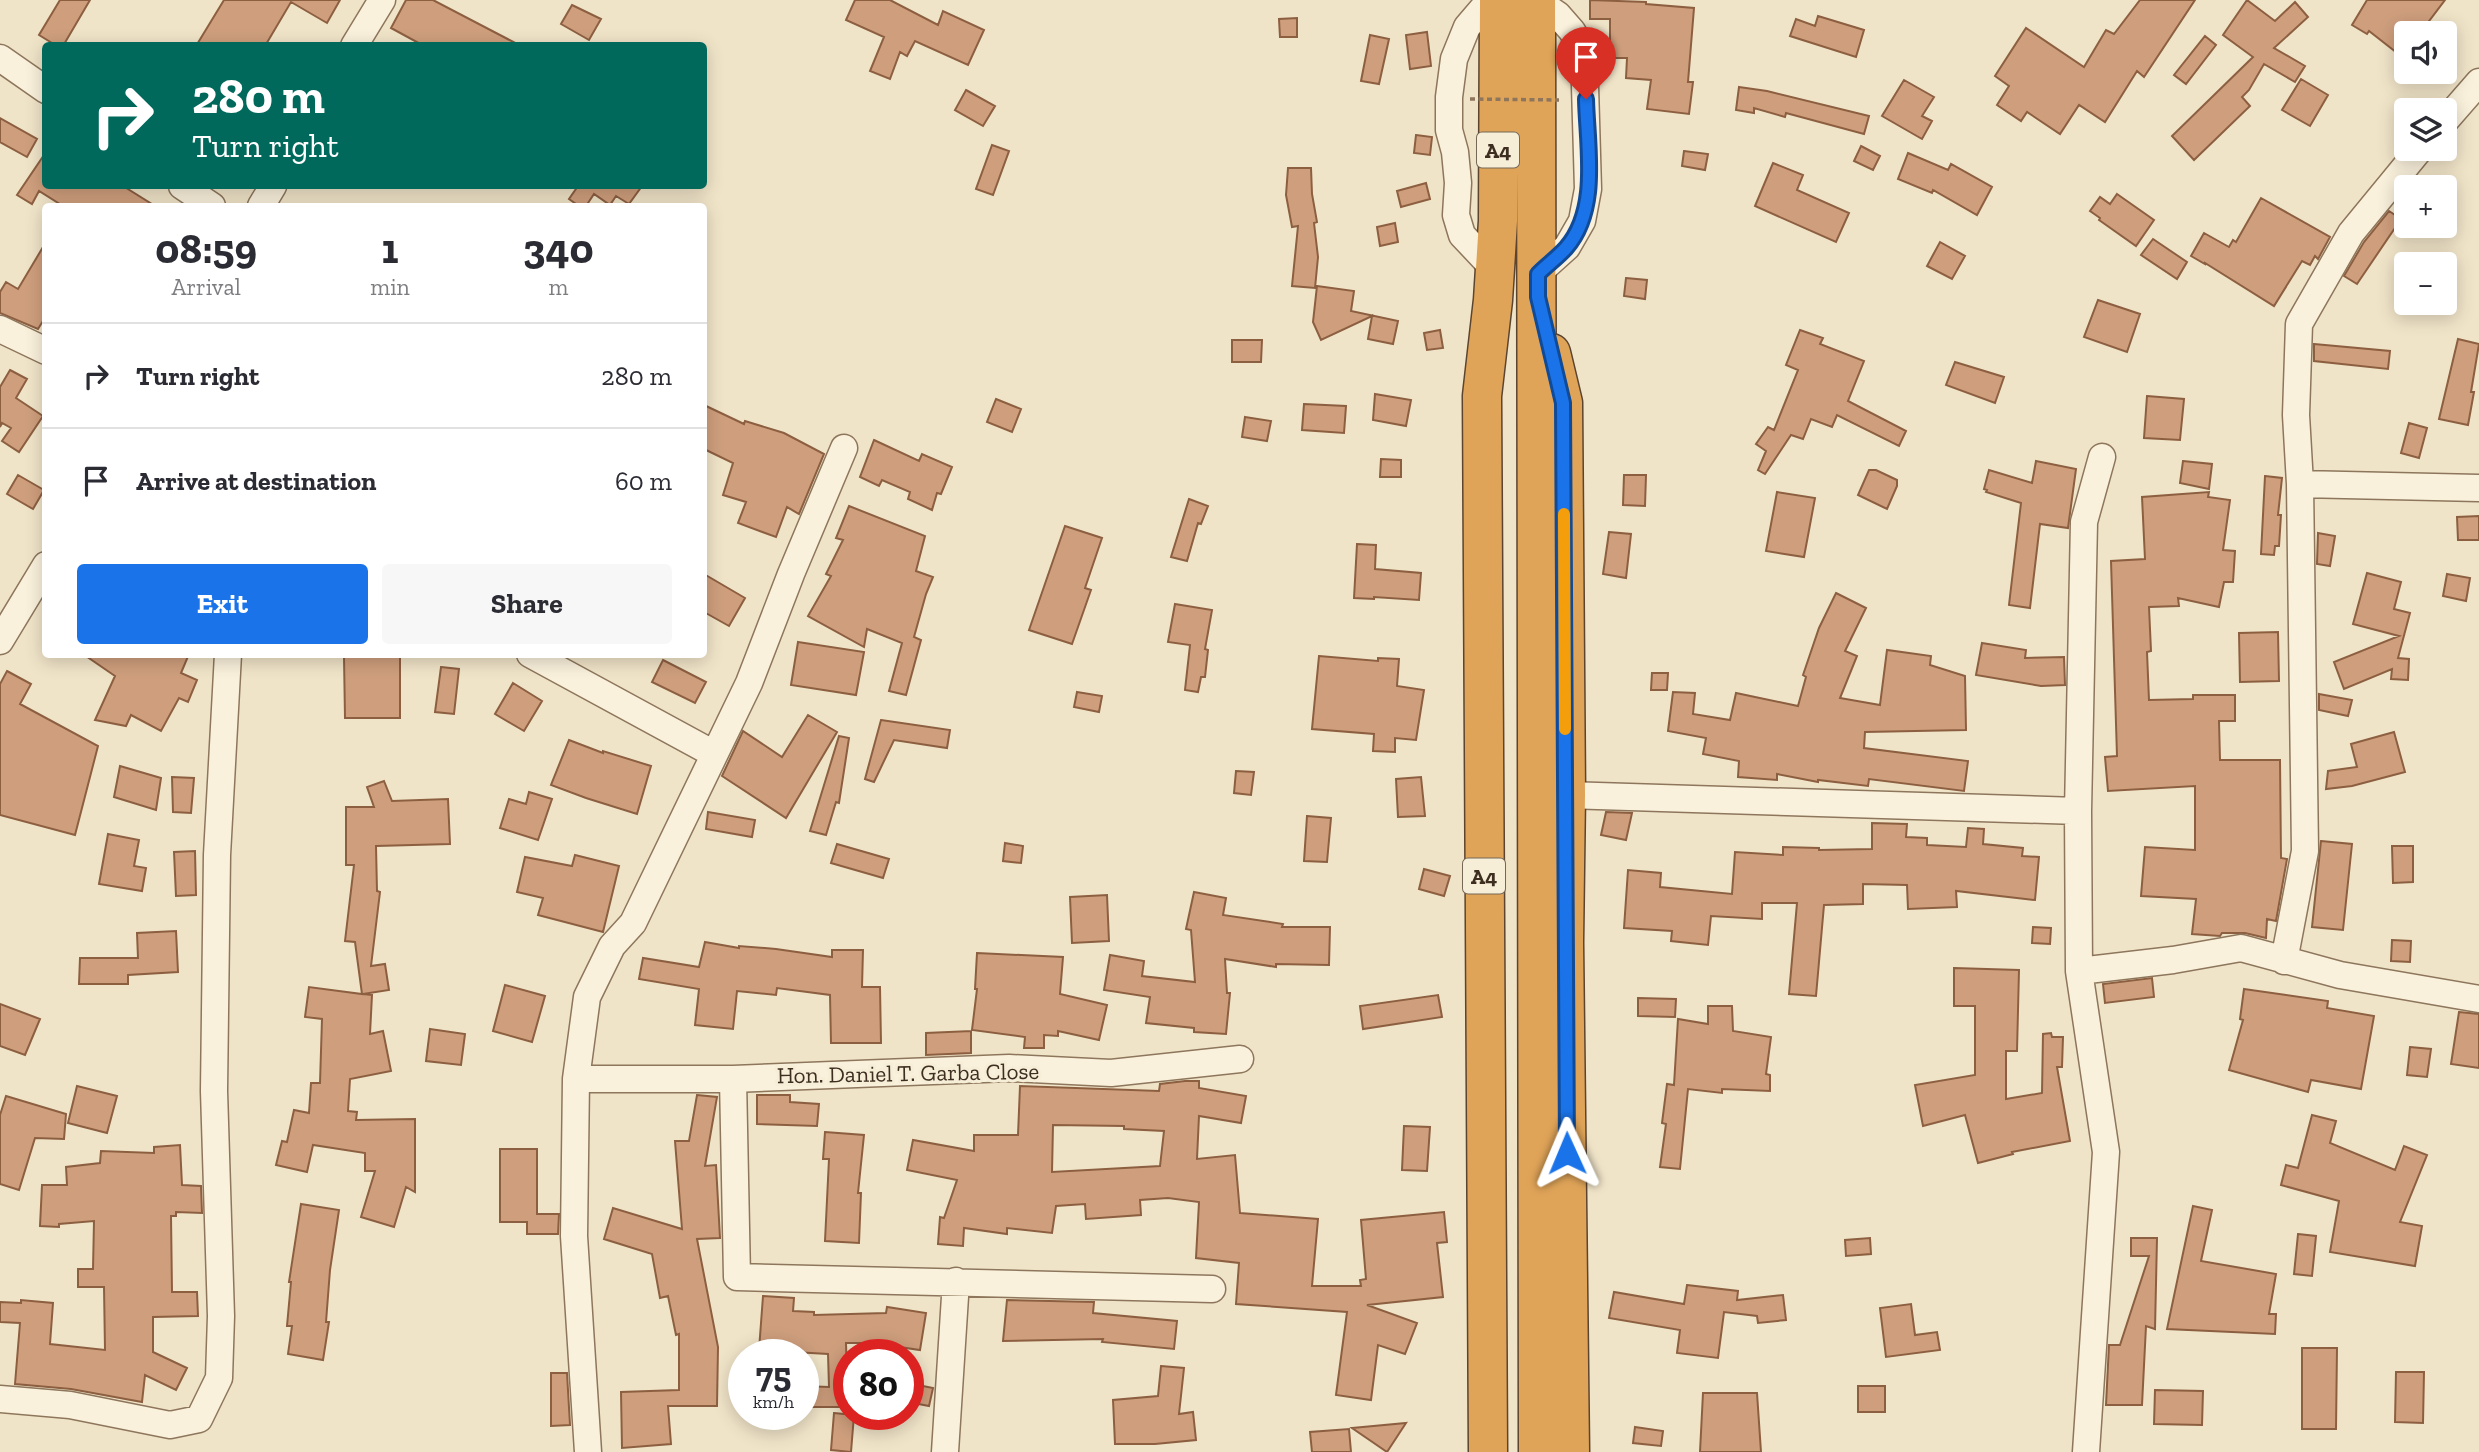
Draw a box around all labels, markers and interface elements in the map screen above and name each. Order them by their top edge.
map controls [2394,21,2457,315]
button: sound [2394,21,2457,84]
pin [1556,27,1616,99]
icon: arrive [1567,38,1605,76]
text: 280 m [192,67,325,126]
icon: right [77,70,168,161]
button: layers [2394,98,2457,161]
text: Turn right [192,127,339,165]
road number: A4 [1477,132,1519,168]
button: + [2394,175,2457,238]
text: 08:59 [155,223,257,274]
text: 1 [382,223,399,274]
text: 340 [523,223,594,274]
button: − [2394,252,2457,315]
text: Arrival [171,273,241,301]
text: min [370,273,410,301]
text: m [548,273,568,301]
icon: right [77,357,115,395]
text: Turn right [136,360,259,392]
text: 280 m [601,360,672,392]
icon: arrive [77,462,115,500]
text: Arrive at destination [136,465,376,497]
text: 60 m [615,465,672,497]
button: Exit [77,564,368,644]
button: Share [382,564,672,644]
road number: A4 [1463,858,1505,894]
street label: Hon. Daniel T. Garba Close [776,1057,1040,1089]
position arrow [1530,1116,1604,1190]
speed limit sign: 80 [833,1339,924,1430]
text: 75 [756,1354,791,1396]
text: km/h [753,1391,794,1413]

